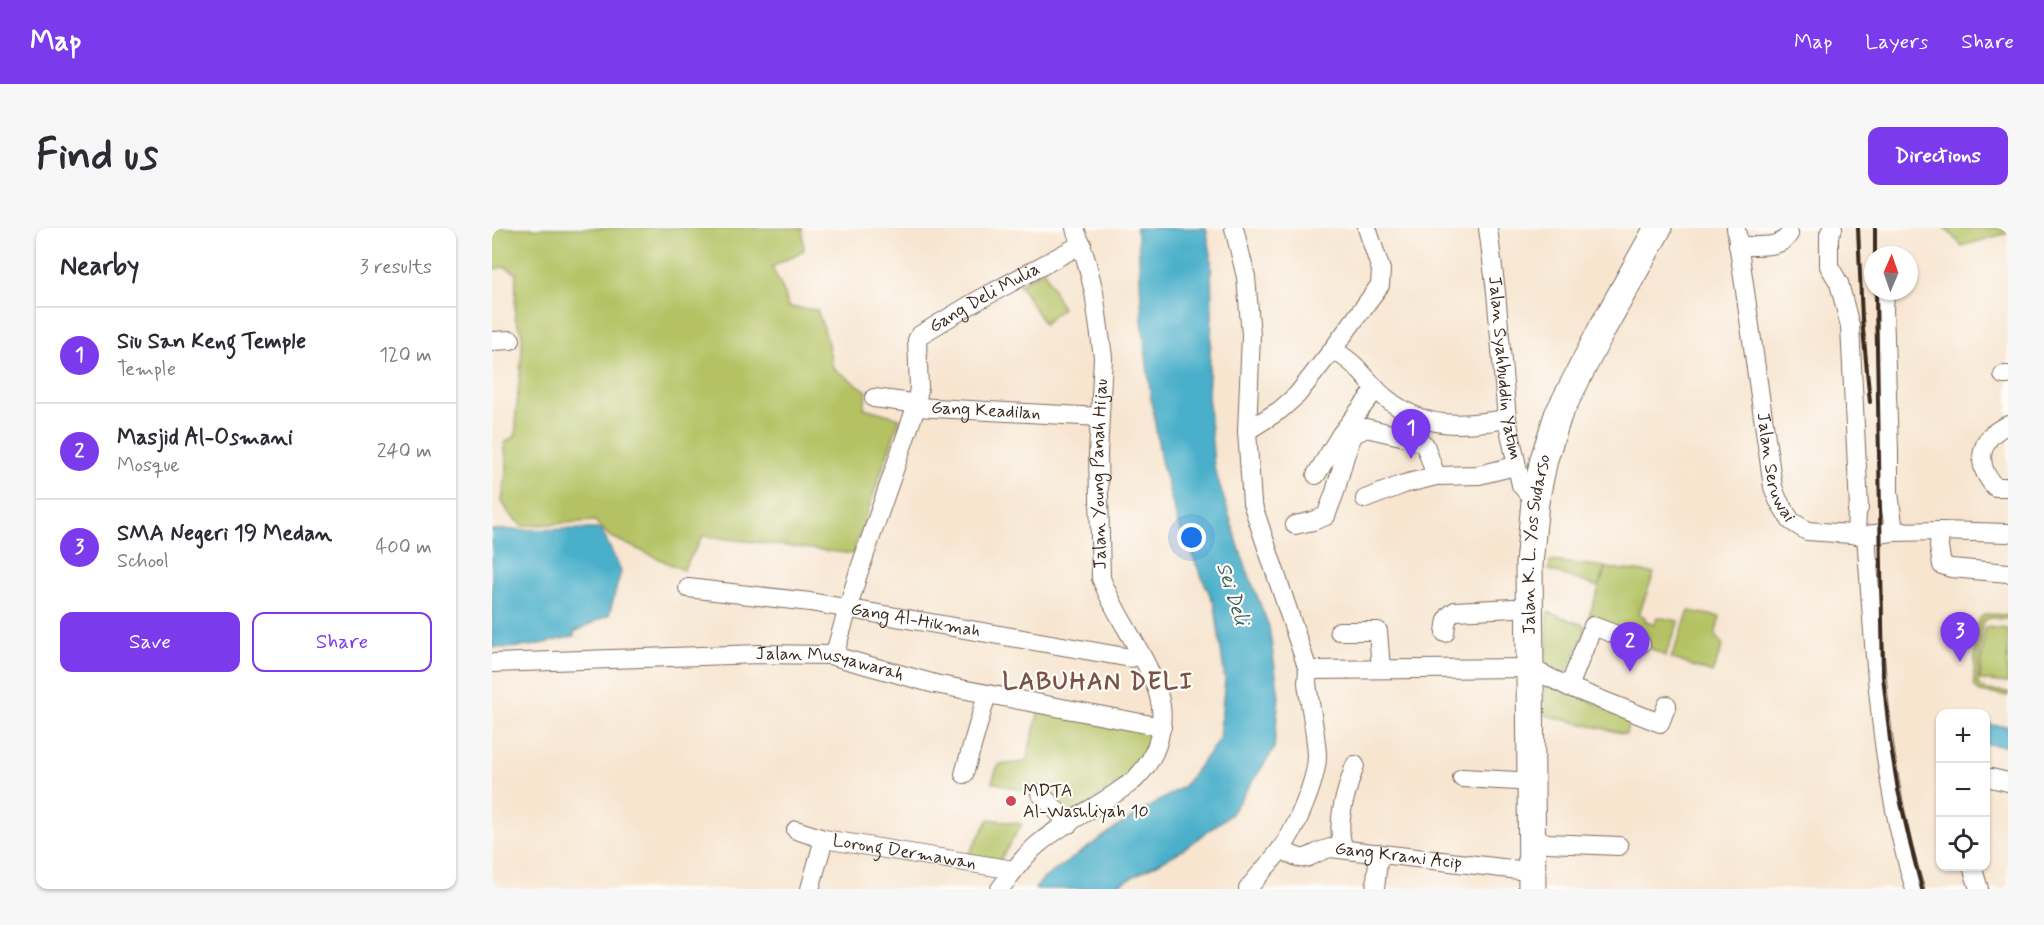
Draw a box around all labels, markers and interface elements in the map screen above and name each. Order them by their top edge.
text: Map [30,24,81,61]
text: Map [1794,28,1832,56]
text: Layers [1865,28,1928,56]
text: Share [1961,28,2014,56]
button: Directions [1868,127,2008,185]
text: Find us [36,129,158,184]
north arrow [1864,246,1918,300]
text: Nearby [60,250,139,284]
text: 3 results [360,254,432,281]
street label: Gang Deli Mulia [925,257,1044,339]
street label: Jalan Syahbuddin Yatim [1482,275,1527,462]
text: Siu San Keng Temple [117,328,306,356]
text: 1 [75,342,84,369]
text: 120 m [379,342,432,369]
text: Temple [117,356,176,383]
street label: Jalan Young Panah Hijau [1086,378,1114,570]
street label: Gang Keadilan [930,396,1041,426]
pin: 1 [1392,410,1430,459]
street label: Jalan Seruwai [1750,411,1801,527]
text: Masjid Al-Osmani [117,424,293,452]
text: 2 [75,438,84,465]
text: 240 m [377,438,432,465]
street label: Jalan K. L. Yos Sudarso [1517,451,1557,635]
text: Mosque [117,452,180,479]
text: SMA Negeri 19 Medan [117,520,332,548]
your location [1177,523,1206,552]
text: 3 [75,534,84,561]
text: 400 m [376,534,432,561]
text: School [117,548,169,575]
water label: Sei Deli [1209,559,1256,632]
street label: Gang Al-Hikmah [849,597,982,644]
button: Save [60,612,240,672]
button: Share [252,612,432,672]
pin: 3 [1940,612,1980,662]
pin: 2 [1610,622,1650,672]
street label: Jalan Musyawarah [755,642,907,687]
district label: LABUHAN DELI [1002,667,1194,698]
map controls [1936,709,1990,871]
button: + [1936,709,1990,763]
button: − [1936,763,1990,817]
place label: MDTA Al-Washliyah 10 [1023,779,1149,824]
marker: MDTA Al-Washliyah 10 [1004,794,1018,808]
button: locate [1936,817,1990,871]
street label: Lorong Dermawan [831,829,978,876]
street label: Gang Krani Acip [1334,837,1463,875]

